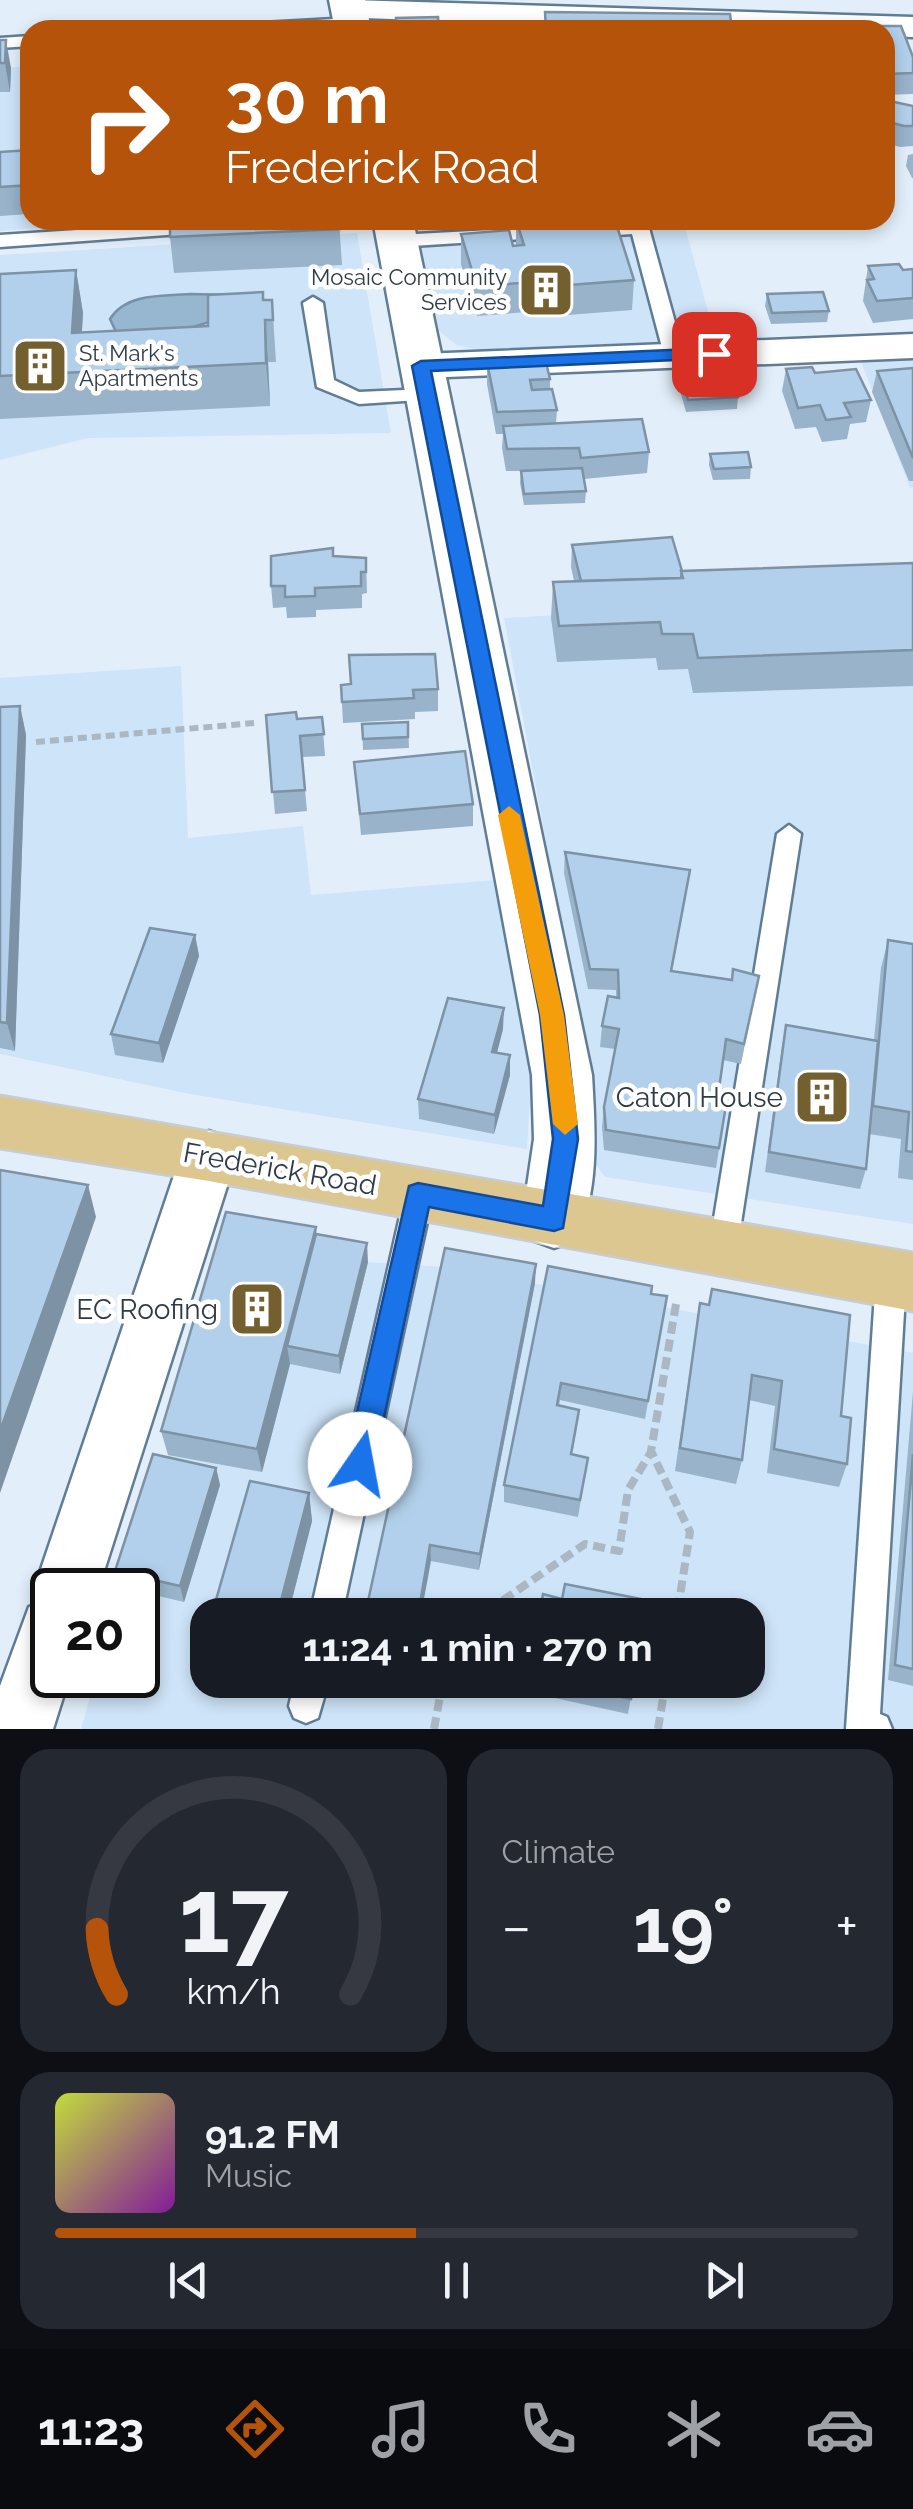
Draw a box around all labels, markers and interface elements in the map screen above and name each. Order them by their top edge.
text: 30 m [225,57,389,139]
icon: right [60,60,190,190]
text: Frederick Road [225,141,539,194]
building icon: Mosaic Community Services [516,260,576,320]
place label: Mosaic Community Services [311,264,507,315]
pin [672,312,757,397]
icon: arrive [687,327,742,382]
building icon: St. Mark's Apartments [10,336,70,396]
place label: St. Mark's Apartments [79,340,198,391]
building icon: Caton House [792,1067,852,1127]
place label: Caton House [616,1081,783,1114]
street label: Frederick Road [181,1136,379,1202]
building icon: EC Roofing [227,1279,287,1339]
place label: EC Roofing [76,1293,218,1326]
position arrow [308,1412,412,1516]
speed limit sign: 20 [30,1568,160,1698]
text: 11:24 · 1 min · 270 m [302,1625,653,1670]
text: Climate [502,1833,615,1870]
text: 17 [178,1854,289,1976]
text: 19° [633,1881,733,1970]
text: − [502,1894,531,1959]
text: + [835,1894,858,1959]
text: km/h [186,1970,280,2012]
text: 91.2 FM [205,2112,340,2157]
text: Music [205,2157,292,2194]
icon: previous [161,2253,216,2308]
icon: pause [429,2253,484,2308]
icon: next [697,2253,752,2308]
icon: directions [220,2394,290,2464]
icon: music [366,2394,436,2464]
icon: phone [513,2394,583,2464]
icon: climate [659,2394,729,2464]
icon: car [805,2394,875,2464]
text: 11:23 [38,2403,144,2456]

